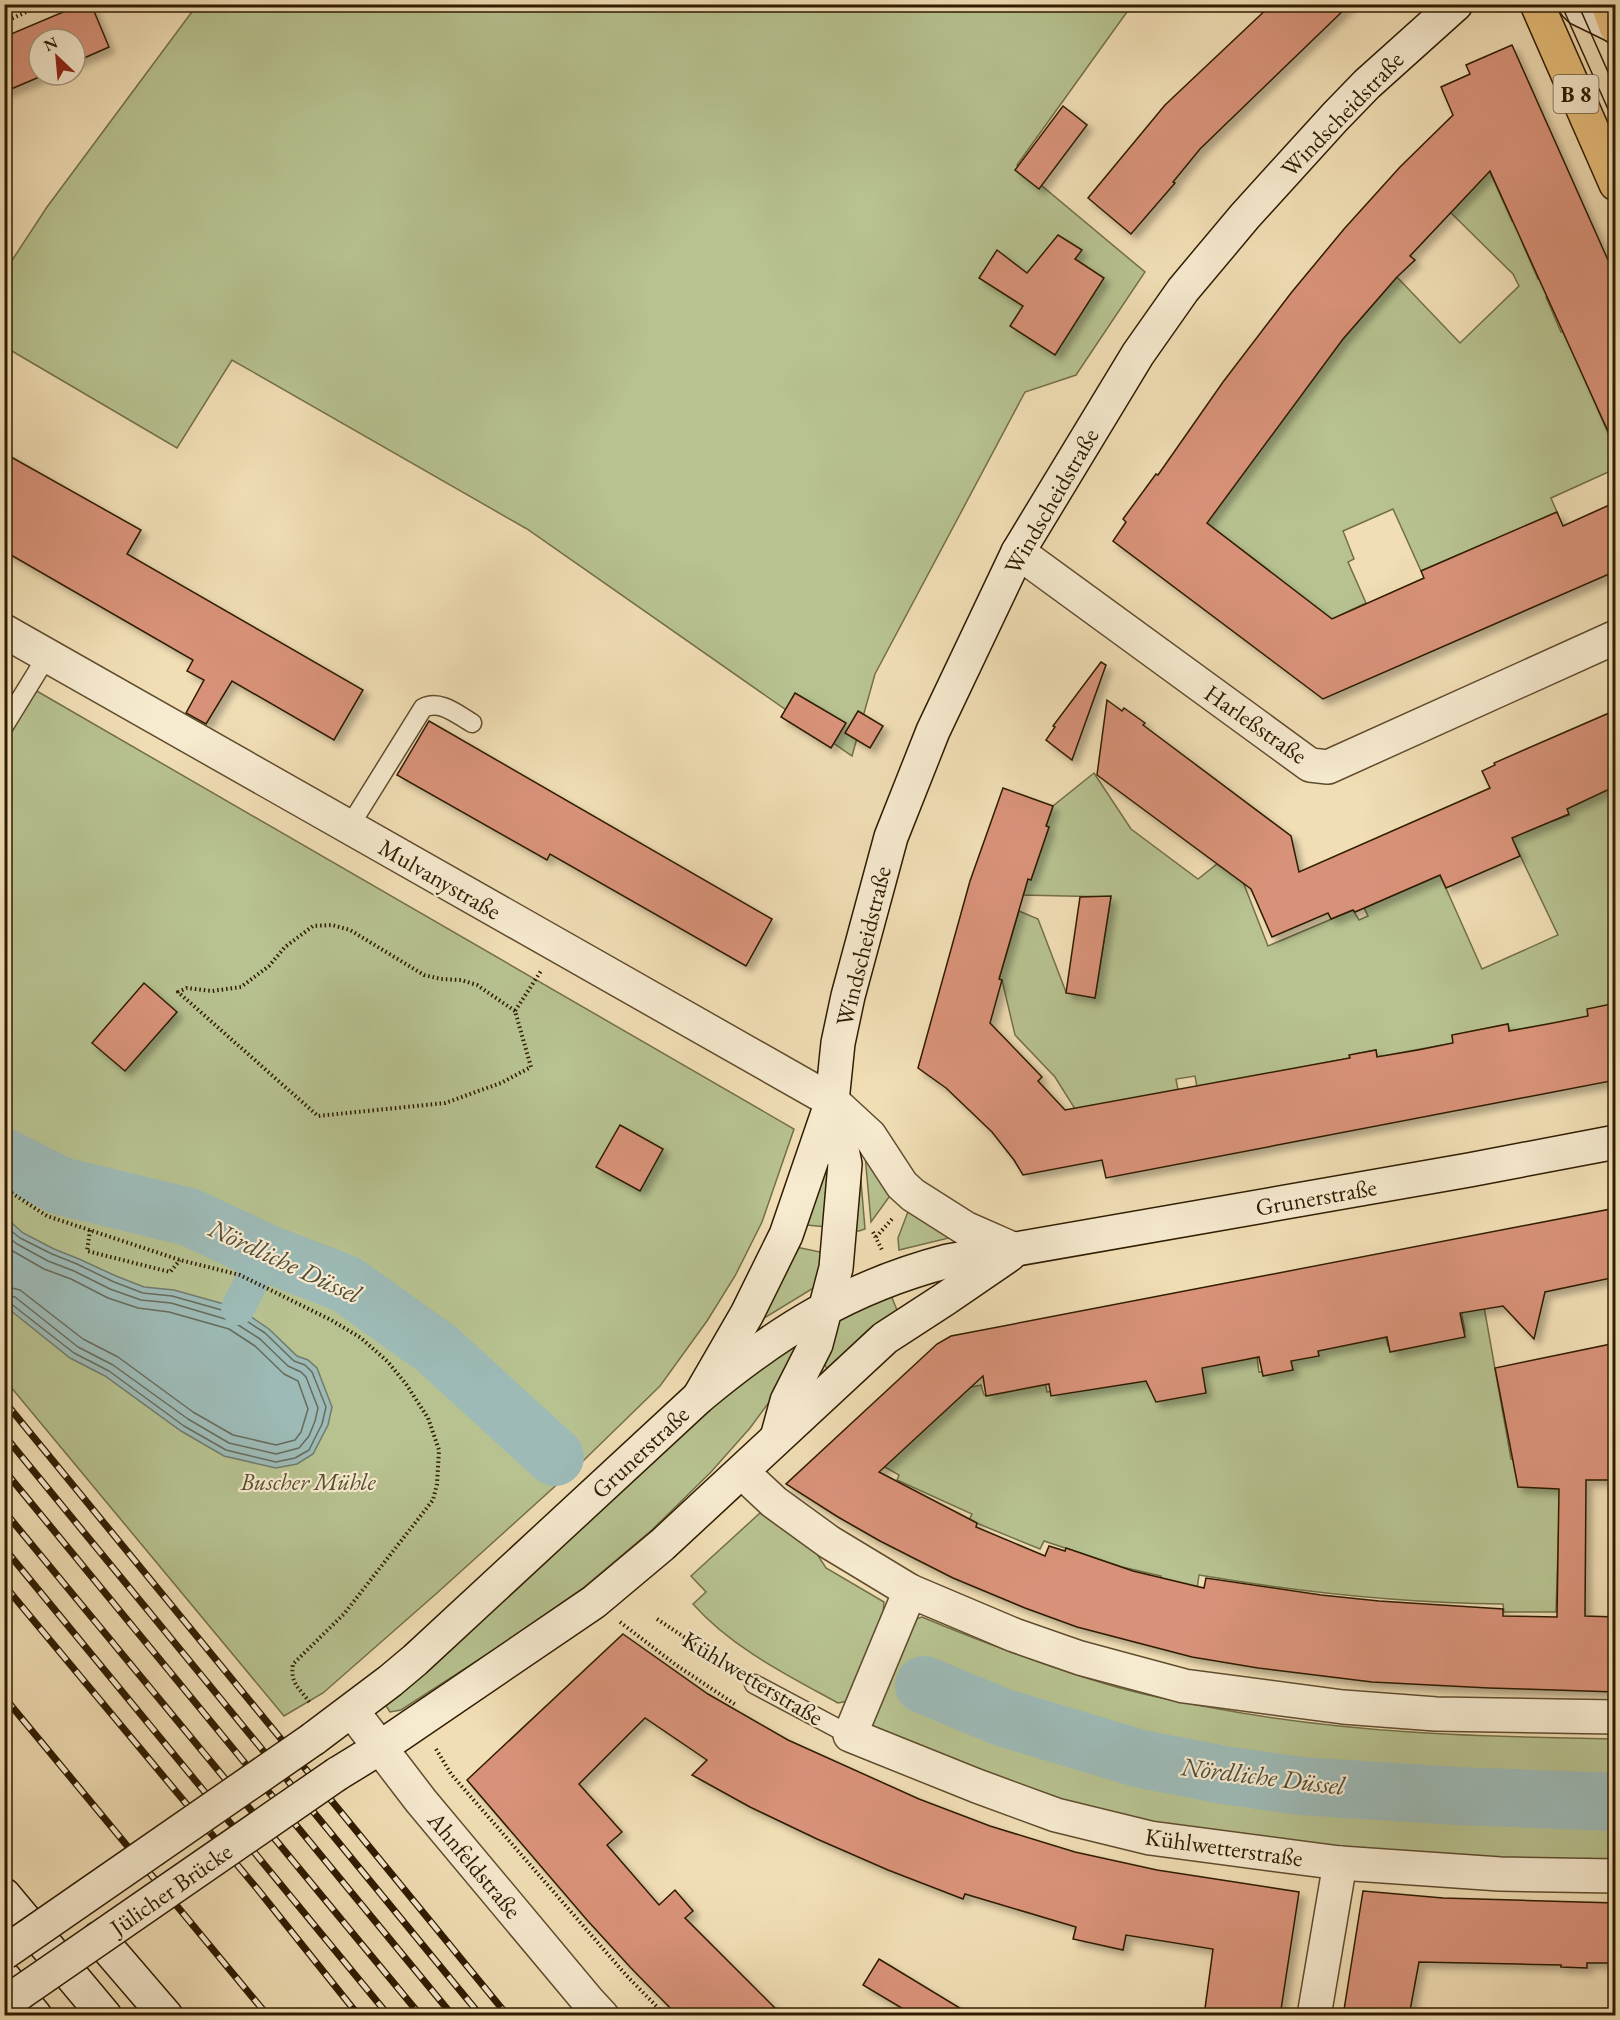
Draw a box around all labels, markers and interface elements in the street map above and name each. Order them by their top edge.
north arrow [27,27,87,87]
text: N [40,32,61,56]
street label: Windscheidstraße [1274,44,1410,184]
road number: B 8 [1554,75,1598,113]
street label: Windscheidstraße [997,422,1105,580]
street label: Harleßstraße [1199,677,1313,771]
street label: Mulvanystraße [373,831,507,927]
street label: Windscheidstraße [828,863,898,1029]
street label: Grunerstraße [1253,1171,1379,1223]
water label: Nördliche Düssel [202,1210,367,1311]
street label: Grunerstraße [585,1399,695,1505]
park label: Buscher Mühle [239,1466,376,1497]
street label: Kühlwetterstraße [677,1624,829,1732]
water label: Nördliche Düssel [1178,1749,1347,1803]
street label: Ahnfeldstraße [421,1804,529,1925]
street label: Kühlwetterstraße [1143,1821,1305,1873]
street label: Jülicher Brücke [102,1836,238,1944]

